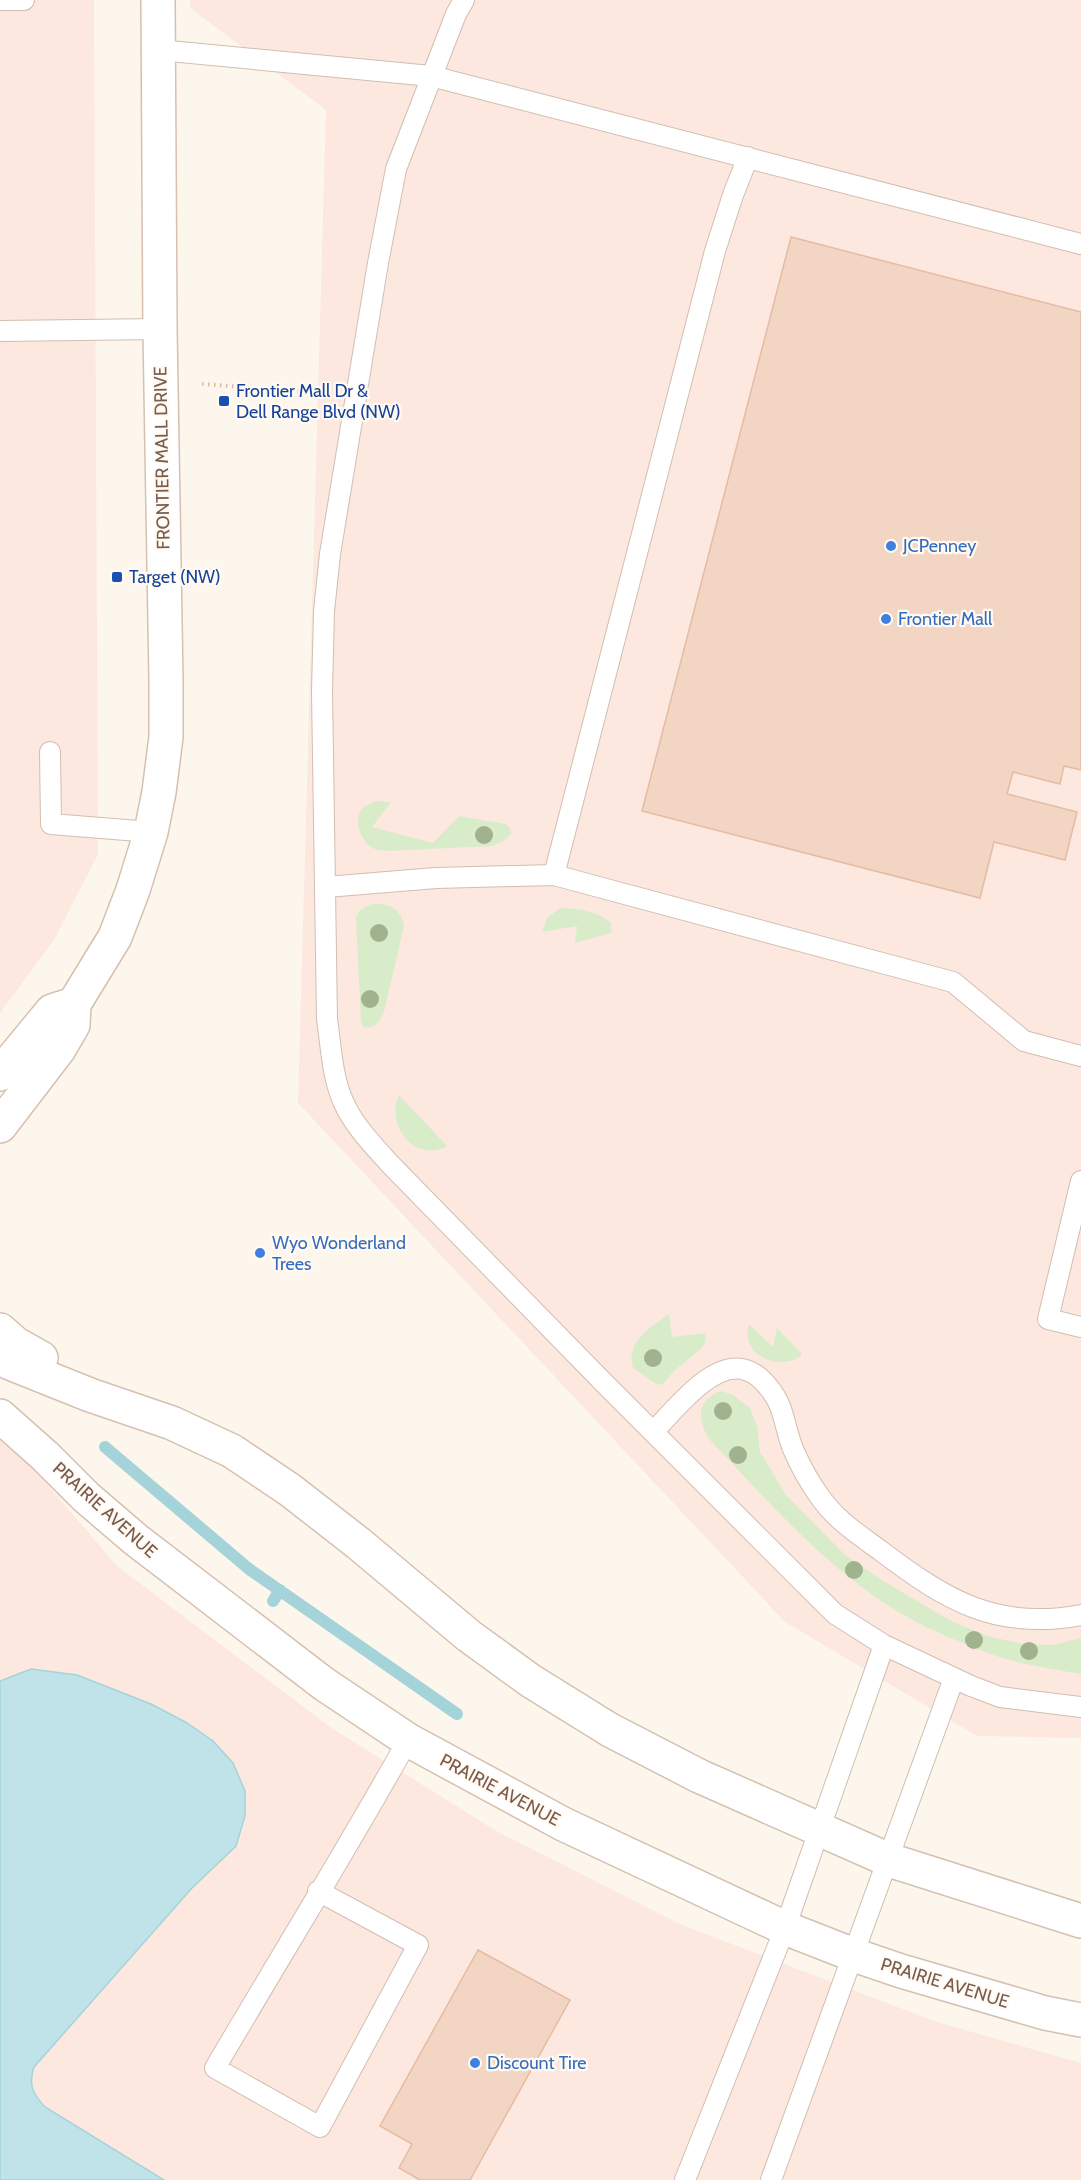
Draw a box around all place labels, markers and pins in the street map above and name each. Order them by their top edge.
place label: Frontier Mall Dr & Dell Range Blvd (NW) [236,380,401,423]
marker: Frontier Mall Dr & Dell Range Blvd (NW) [217,394,231,408]
place label: JCPenney [902,535,976,557]
marker: JCPenney [884,539,898,553]
place label: Target (NW) [129,566,221,588]
marker: Target (NW) [110,570,124,584]
place label: Frontier Mall [898,608,993,630]
marker: Frontier Mall [879,612,893,626]
place label: Wyo Wonderland Trees [272,1232,406,1275]
marker: Wyo Wonderland Trees [253,1246,267,1260]
place label: Discount Tire [487,2052,587,2074]
marker: Discount Tire [468,2056,482,2070]

